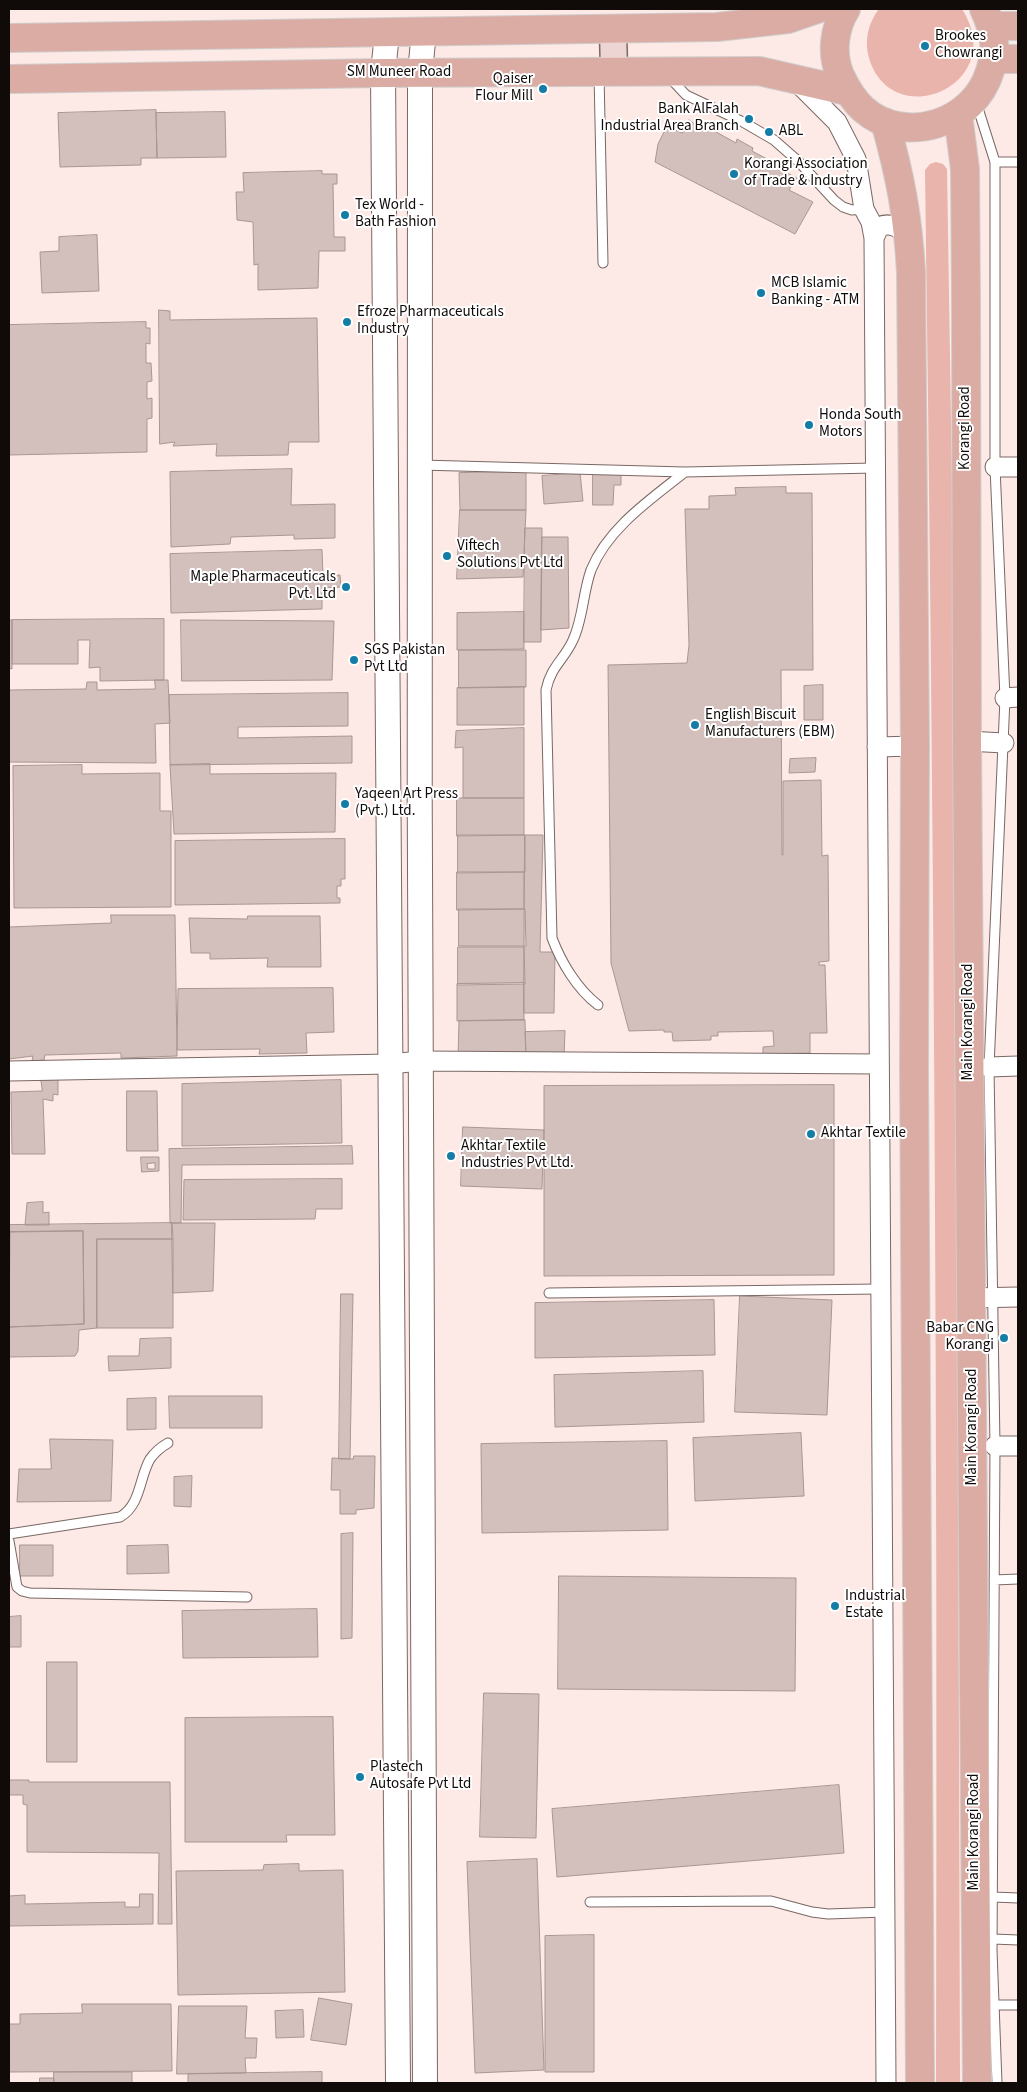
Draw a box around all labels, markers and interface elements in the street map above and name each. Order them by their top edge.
place label: Brookes Chowrangi [935,28,1002,63]
marker: Brookes Chowrangi [919,40,931,52]
street label: SM Muneer Road [347,64,451,82]
place label: Qaiser Flour Mill [475,71,533,106]
marker: Qaiser Flour Mill [537,83,549,95]
place label: Bank AlFalah Industrial Area Branch [601,101,739,136]
marker: Bank AlFalah Industrial Area Branch [743,113,755,125]
place label: ABL [779,123,803,141]
marker: ABL [763,126,775,138]
place label: Korangi Association of Trade & Industry [744,156,868,191]
marker: Korangi Association of Trade & Industry [728,168,740,180]
place label: Tex World - Bath Fashion [355,197,436,232]
marker: Tex World - Bath Fashion [339,209,351,221]
place label: MCB Islamic Banking - ATM [771,275,859,310]
marker: MCB Islamic Banking - ATM [755,287,767,299]
place label: Efroze Pharmaceuticals Industry [357,304,504,339]
marker: Efroze Pharmaceuticals Industry [341,316,353,328]
street label: Korangi Road [957,386,975,470]
place label: Honda South Motors [819,407,902,442]
marker: Honda South Motors [803,419,815,431]
place label: Viftech Solutions Pvt Ltd [457,538,563,573]
marker: Viftech Solutions Pvt Ltd [441,550,453,562]
place label: Maple Pharmaceuticals Pvt. Ltd [190,569,336,604]
marker: Maple Pharmaceuticals Pvt. Ltd [340,581,352,593]
place label: SGS Pakistan Pvt Ltd [364,642,445,677]
marker: SGS Pakistan Pvt Ltd [348,654,360,666]
place label: English Biscuit Manufacturers (EBM) [705,707,835,742]
marker: English Biscuit Manufacturers (EBM) [689,719,701,731]
place label: Yaqeen Art Press (Pvt.) Ltd. [355,786,458,821]
marker: Yaqeen Art Press (Pvt.) Ltd. [339,798,351,810]
street label: Main Korangi Road [960,963,978,1081]
place label: Akhtar Textile [821,1125,906,1143]
marker: Akhtar Textile [805,1128,817,1140]
place label: Akhtar Textile Industries Pvt Ltd. [461,1138,574,1173]
marker: Akhtar Textile Industries Pvt Ltd. [445,1150,457,1162]
place label: Babar CNG Korangi [926,1320,994,1355]
marker: Babar CNG Korangi [998,1332,1010,1344]
street label: Main Korangi Road [964,1368,982,1486]
place label: Industrial Estate [845,1588,905,1623]
marker: Industrial Estate [829,1600,841,1612]
place label: Plastech Autosafe Pvt Ltd [370,1759,471,1794]
marker: Plastech Autosafe Pvt Ltd [354,1771,366,1783]
street label: Main Korangi Road [966,1773,984,1891]

